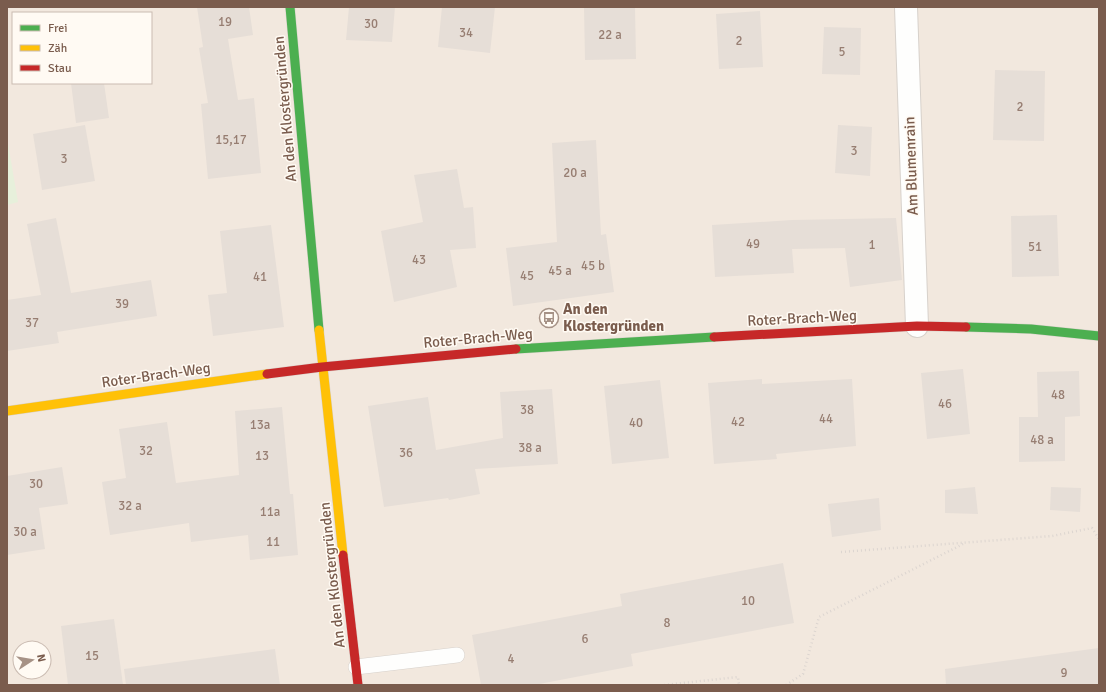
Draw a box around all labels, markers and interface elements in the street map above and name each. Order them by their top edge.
legend [12,12,152,84]
house number: 19 [218,14,232,30]
house number: 30 [364,16,378,32]
text: Frei [48,21,67,36]
house number: 34 [459,25,473,41]
house number: 22 a [598,27,622,43]
house number: 2 [735,33,743,49]
street label: An den Klostergründen [270,35,300,183]
text: Zäh [48,41,67,56]
house number: 5 [838,44,846,60]
text: Stau [48,61,72,76]
house number: 2 [1016,99,1024,115]
street label: Am Blumenrain [900,116,922,216]
house number: 15,17 [215,132,247,148]
house number: 3 [850,143,858,159]
house number: 3 [60,151,68,167]
house number: 20 a [563,165,587,181]
house number: 49 [746,236,760,252]
house number: 1 [868,237,876,253]
house number: 51 [1028,239,1042,255]
house number: 43 [412,252,426,268]
house number: 45 b [581,258,605,274]
house number: 45 a [548,263,572,279]
house number: 45 [520,268,534,284]
house number: 41 [253,269,267,285]
house number: 39 [115,296,129,312]
place label: An den Klostergründen [563,300,664,335]
street label: Roter-Brach-Weg [747,306,857,330]
bus stop icon: An den Klostergründen [538,307,560,329]
house number: 37 [25,315,39,331]
street label: Roter-Brach-Weg [423,324,534,352]
street label: Roter-Brach-Weg [100,358,212,392]
house number: 48 [1051,387,1065,403]
house number: 46 [938,396,952,412]
house number: 38 [520,402,534,418]
house number: 44 [819,411,833,427]
house number: 42 [731,414,745,430]
house number: 40 [629,415,643,431]
house number: 13a [250,417,270,433]
house number: 48 a [1030,432,1054,448]
house number: 38 a [518,440,542,456]
house number: 32 [139,443,153,459]
house number: 36 [399,445,413,461]
house number: 13 [255,448,269,464]
house number: 30 [29,476,43,492]
house number: 32 a [118,498,142,514]
street label: An den Klostergründen [315,501,349,649]
house number: 11a [260,504,280,520]
house number: 30 a [13,524,37,540]
house number: 11 [266,534,280,550]
house number: 10 [741,593,755,609]
house number: 8 [663,615,671,631]
house number: 6 [581,631,589,647]
north arrow [12,640,52,680]
house number: 15 [85,648,99,664]
house number: 4 [507,651,515,667]
text: N [34,653,48,663]
house number: 9 [1060,665,1068,681]

